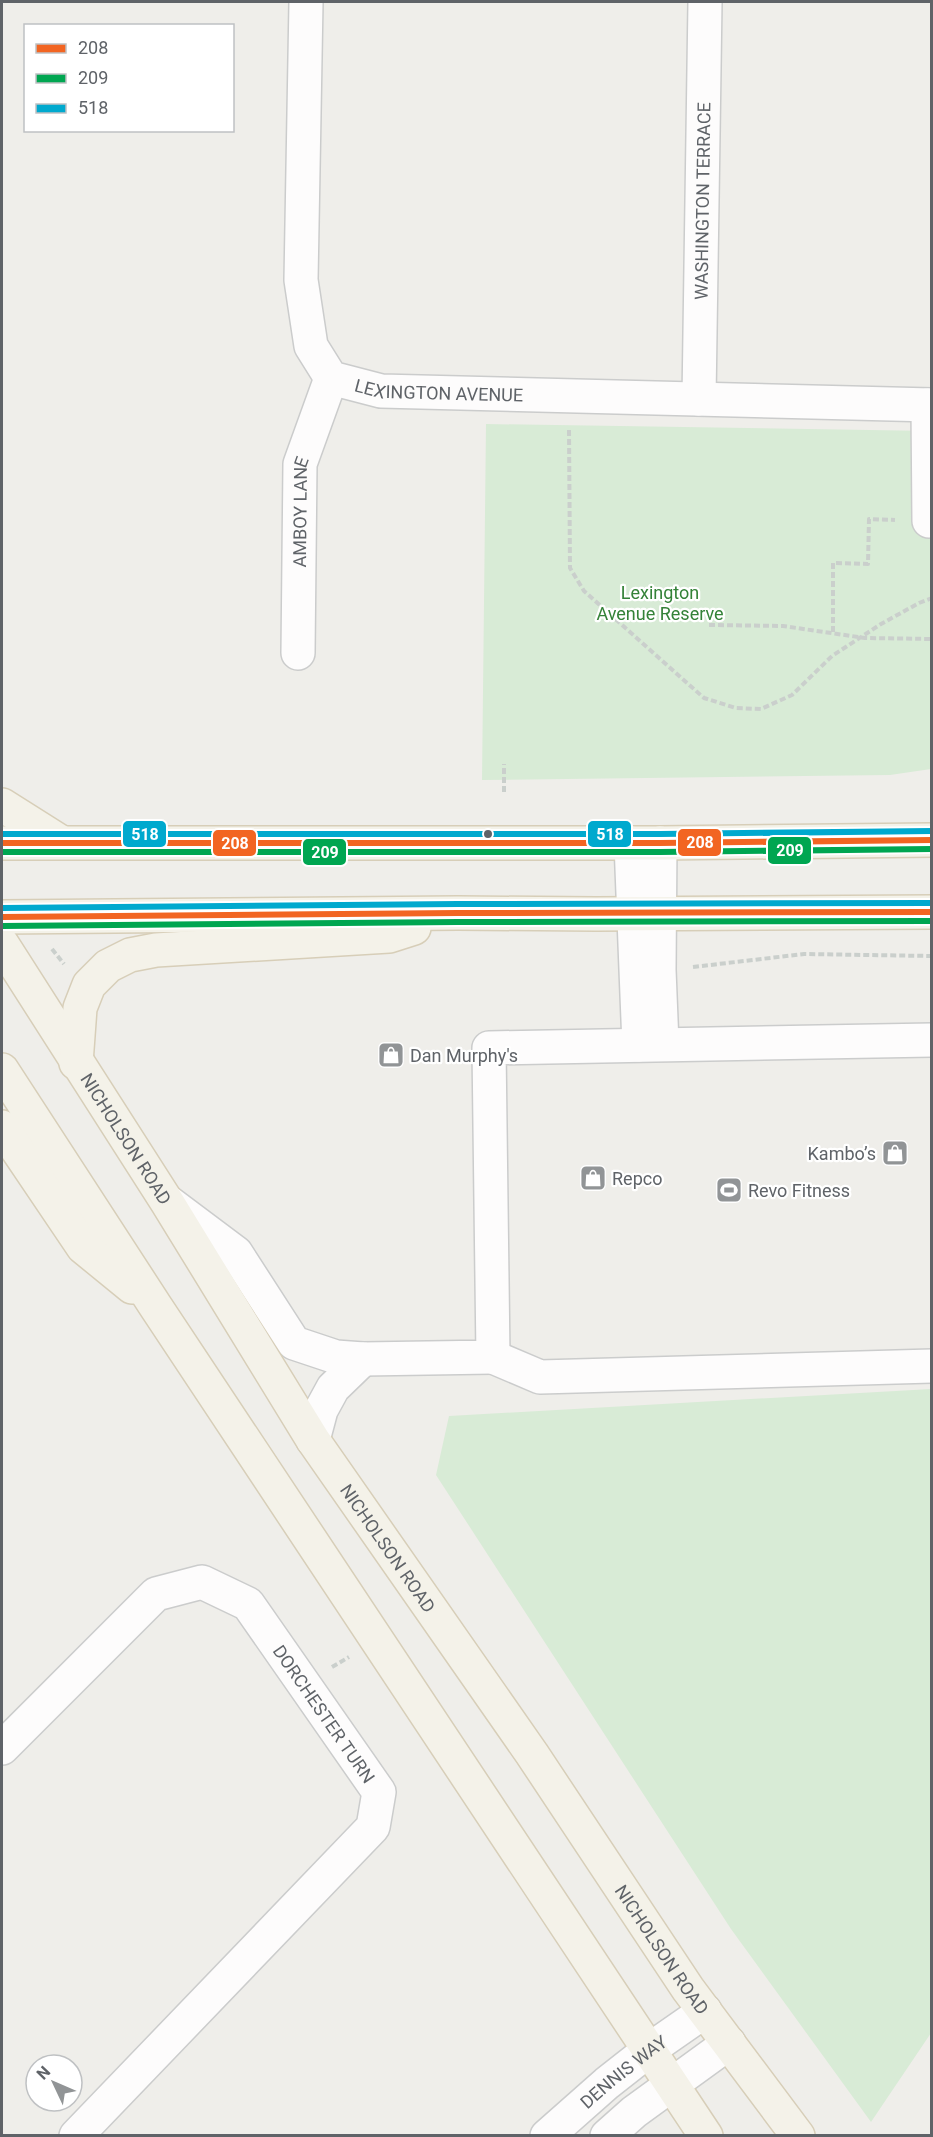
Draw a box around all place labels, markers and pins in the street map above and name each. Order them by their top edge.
unlabelled marker [482,828,494,840]
shop icon: Dan Murphy's [376,1040,406,1070]
place label: Dan Murphy's [410,1045,518,1066]
shop icon: Kambo’s [880,1138,910,1168]
place label: Kambo’s [808,1143,876,1164]
shop icon: Repco [578,1163,608,1193]
place label: Repco [612,1168,662,1189]
sports icon: Revo Fitness [714,1175,744,1205]
place label: Revo Fitness [748,1180,850,1201]

